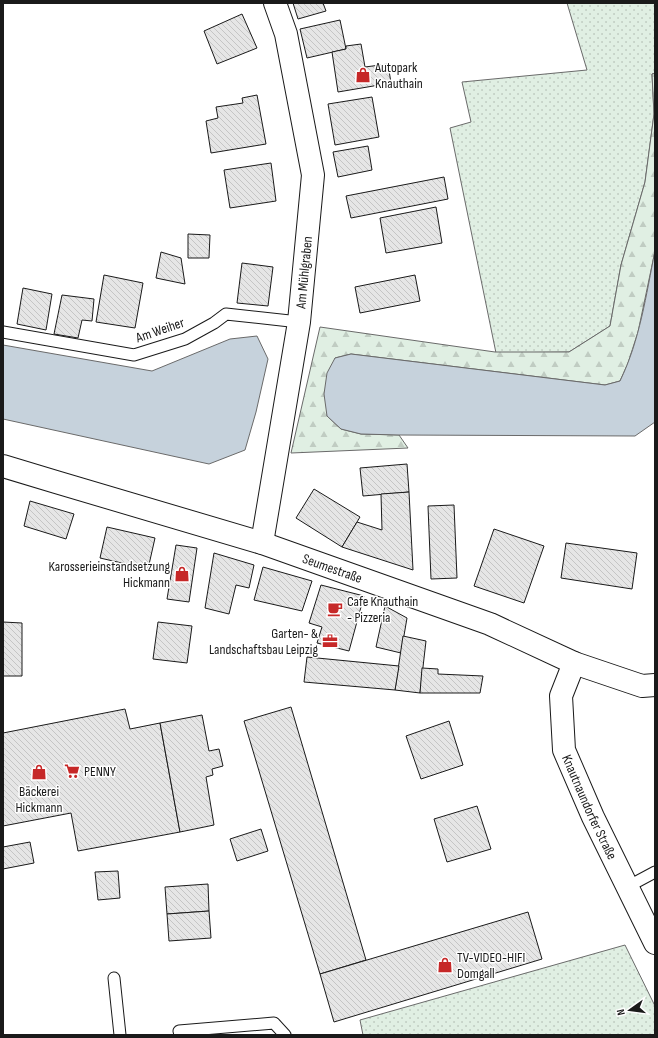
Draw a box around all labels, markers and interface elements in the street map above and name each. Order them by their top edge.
place label: Autopark Knauthain [374,59,423,92]
shop icon: Autopark Knauthain [354,66,372,84]
street label: Am Mühlgraben [292,235,316,310]
street label: Am Weiher [133,314,187,347]
street label: Seumestraße [300,550,365,586]
place label: Karosserieinstandsetzung Hickmann [48,558,170,591]
shop icon: Karosserieinstandsetzung Hickmann [173,565,191,583]
place label: Cafe Knauthain - Pizzeria [347,593,418,626]
cafe icon: Cafe Knauthain - Pizzeria [326,600,344,618]
place label: Garten- & Landschaftsbau Leipzig [209,625,318,658]
office icon: Garten- & Landschaftsbau Leipzig [321,632,339,650]
street label: Knautnaundorfer Straße [558,752,621,862]
supermarket icon: PENNY [63,762,81,780]
shop icon: Bäckerei Hickmann [30,763,48,781]
place label: PENNY [84,763,116,780]
place label: Bäckerei Hickmann [15,783,63,816]
place label: TV-VIDEO-HIFI Domgall [457,949,525,982]
shop icon: TV-VIDEO-HIFI Domgall [436,956,454,974]
north arrow [610,990,650,1030]
text: N [614,1008,628,1017]

